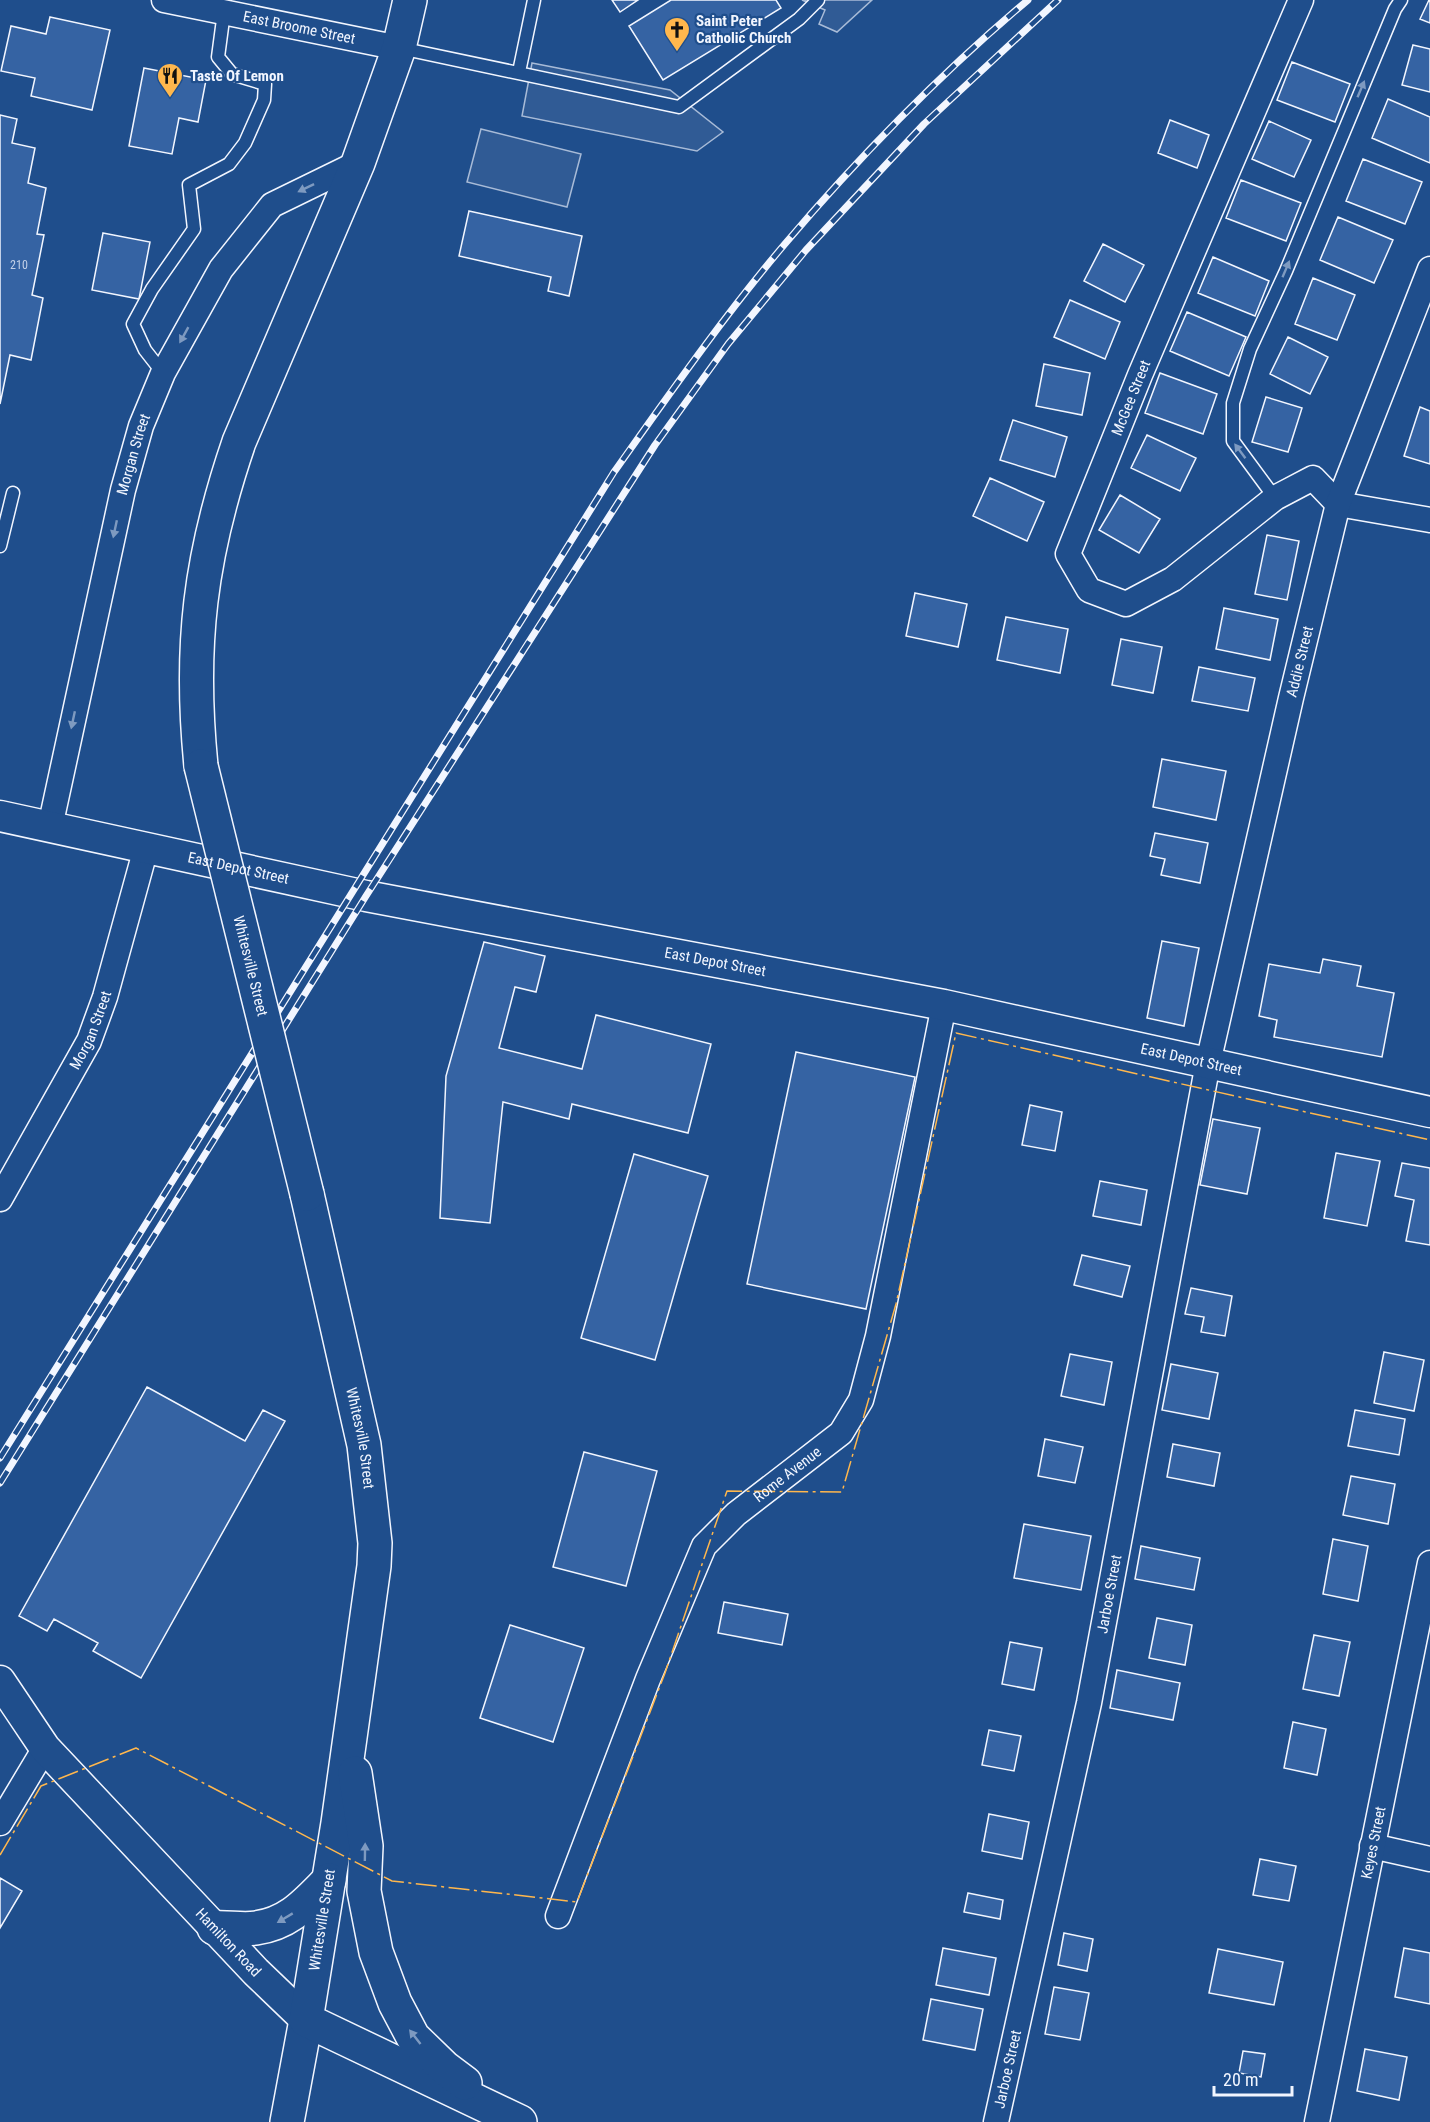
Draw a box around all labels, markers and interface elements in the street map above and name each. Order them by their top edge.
street label: East Broome Street [242,7,357,48]
place label: Saint Peter Catholic Church [696,12,791,47]
church icon: Saint Peter Catholic Church [662,15,692,53]
restaurant icon: Taste Of Lemon [155,61,185,99]
place label: Taste Of Lemon [190,67,284,85]
one-way arrow [1357,80,1366,98]
one-way arrow [297,184,314,193]
house number: 210 [10,258,28,272]
one-way arrow [1282,260,1292,278]
one-way arrow [179,327,189,344]
street label: McGee Street [1108,358,1154,438]
street label: Morgan Street [113,411,154,497]
one-way arrow [1234,443,1246,459]
one-way arrow [109,520,119,538]
street label: Addie Street [1283,624,1317,699]
one-way arrow [68,710,77,729]
street label: East Depot Street [186,848,291,888]
street label: Whitesville Street [229,914,272,1018]
street label: East Depot Street [663,943,767,980]
street label: Morgan Street [66,989,115,1073]
street label: East Depot Street [1139,1040,1243,1079]
street label: Whitesville Street [342,1386,378,1490]
street label: Rome Avenue [750,1443,825,1506]
street label: Jarboe Street [1093,1553,1125,1635]
street label: Keyes Street [1357,1805,1390,1881]
one-way arrow [361,1843,370,1862]
street label: Whitesville Street [305,1868,339,1972]
street label: Hamilton Road [192,1905,265,1981]
one-way arrow [276,1913,293,1923]
street label: Jarboe Street [990,2028,1025,2110]
one-way arrow [410,2029,422,2044]
scale bar [1214,2059,1292,2097]
text: 20 m [1223,2069,1258,2090]

